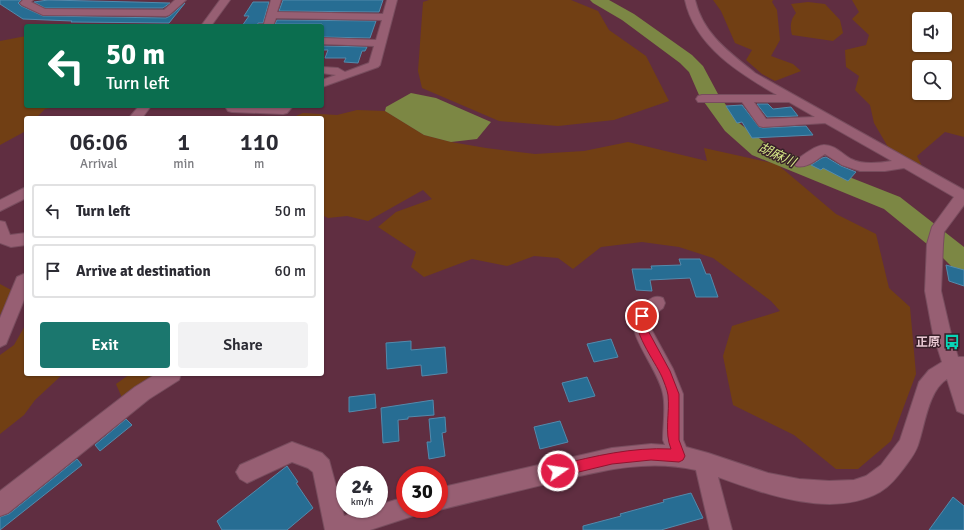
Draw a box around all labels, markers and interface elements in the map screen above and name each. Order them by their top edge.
map controls [912,12,952,100]
button: sound [912,12,952,52]
text: 50 m [106,38,165,72]
icon: left [40,40,92,92]
button: search [912,60,952,100]
text: Turn left [106,72,169,94]
text: 06:06 [69,127,128,157]
text: 1 [177,127,190,157]
text: 110 [240,127,279,157]
water label: 胡麻川 [756,140,800,171]
text: Arrival [80,156,117,172]
text: min [173,156,194,172]
text: m [254,156,264,172]
icon: left [42,200,64,222]
text: Turn left [76,202,130,220]
text: 50 m [275,202,306,220]
icon: arrive [42,260,64,282]
text: Arrive at destination [76,262,211,280]
text: 60 m [275,262,306,280]
pin [625,299,659,333]
icon: arrive [631,305,653,327]
button: Exit [40,322,170,368]
button: Share [178,322,308,368]
bus stop icon: 正原 [943,333,961,351]
place label: 正原 [916,335,940,350]
position arrow [537,450,579,492]
speed limit sign: 30 [396,466,448,518]
text: 24 [351,474,373,499]
text: km/h [351,496,373,508]

